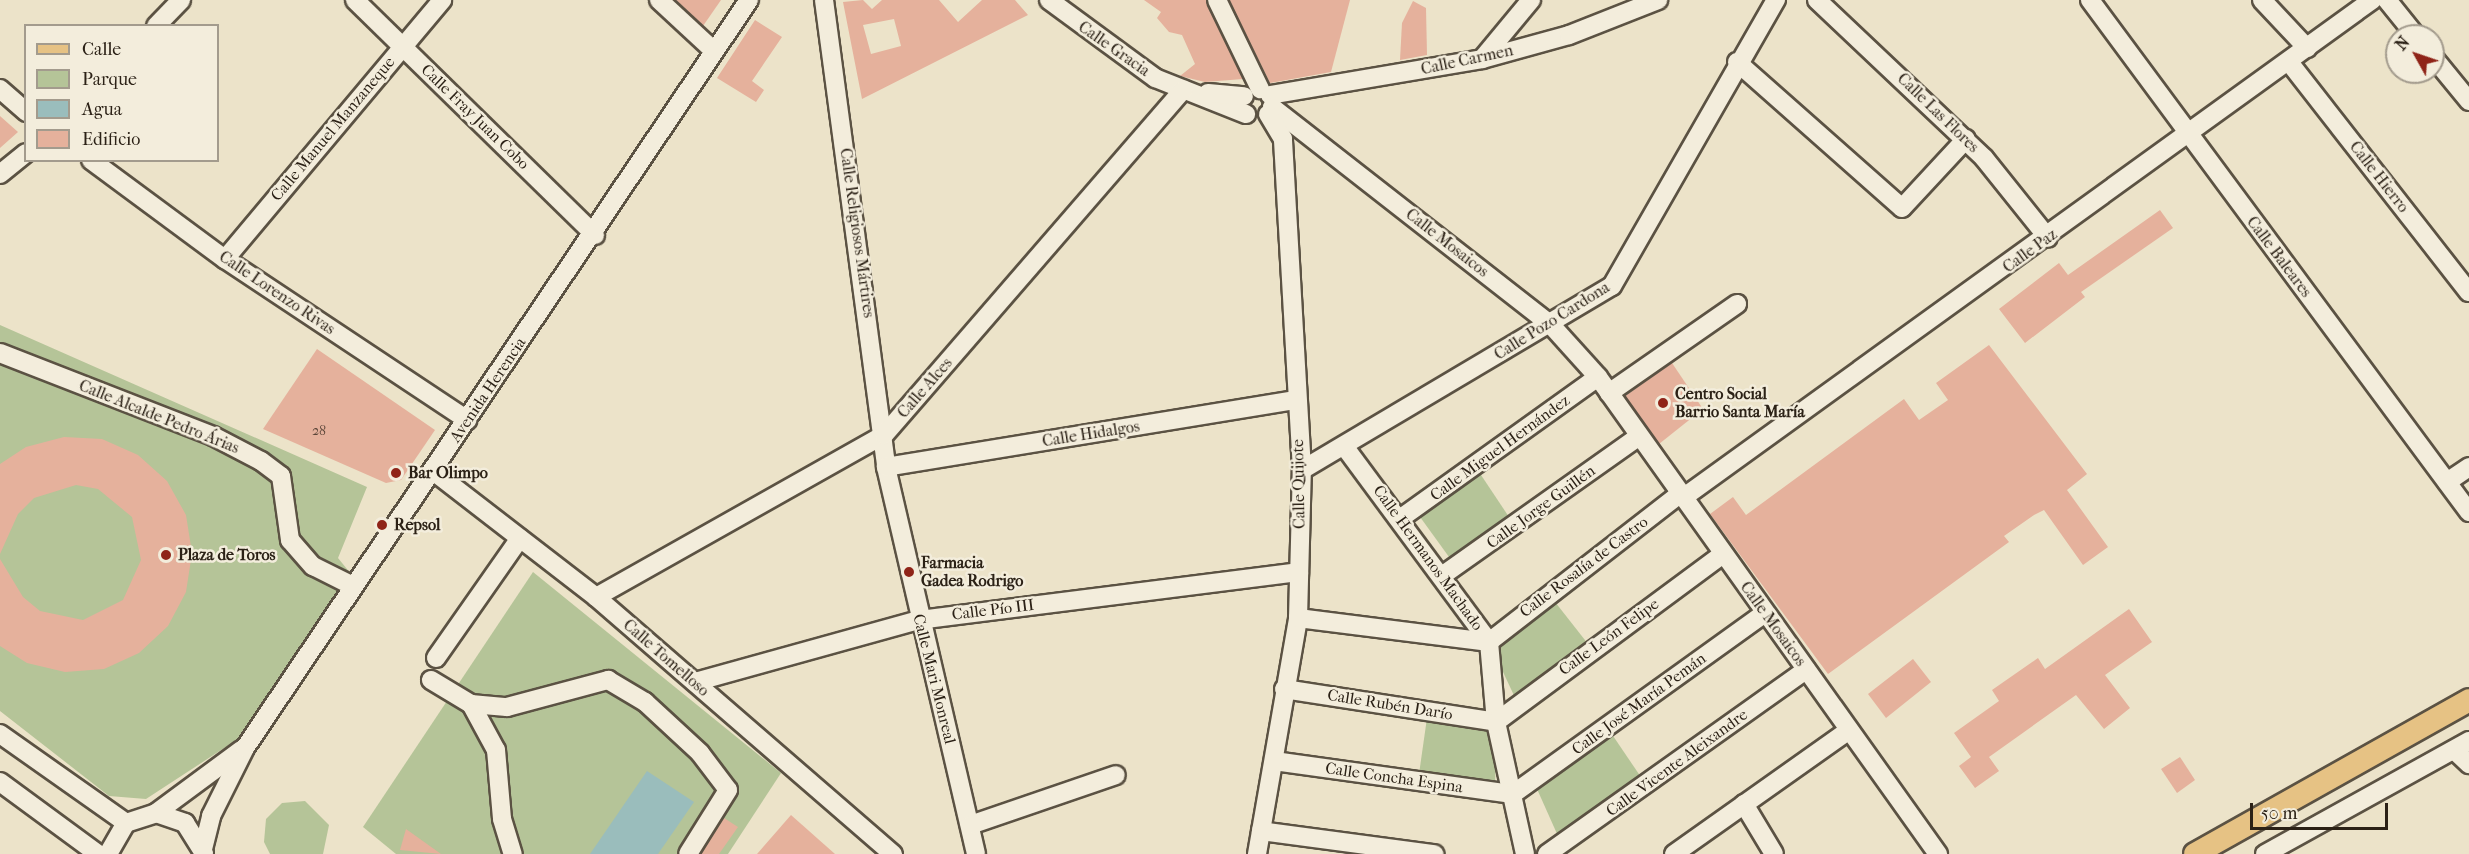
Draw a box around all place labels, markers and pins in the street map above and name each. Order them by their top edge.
place label: Centro Social Barrio Santa María [1675,384,1805,422]
marker: Centro Social Barrio Santa María [1656,396,1670,410]
place label: Bar Olimpo [408,463,488,483]
marker: Bar Olimpo [389,466,403,480]
place label: Repsol [394,515,440,535]
marker: Repsol [375,518,389,532]
place label: Plaza de Toros [178,545,275,565]
marker: Plaza de Toros [159,548,173,562]
place label: Farmacia Gadea Rodrigo [921,553,1023,591]
marker: Farmacia Gadea Rodrigo [902,565,916,579]

